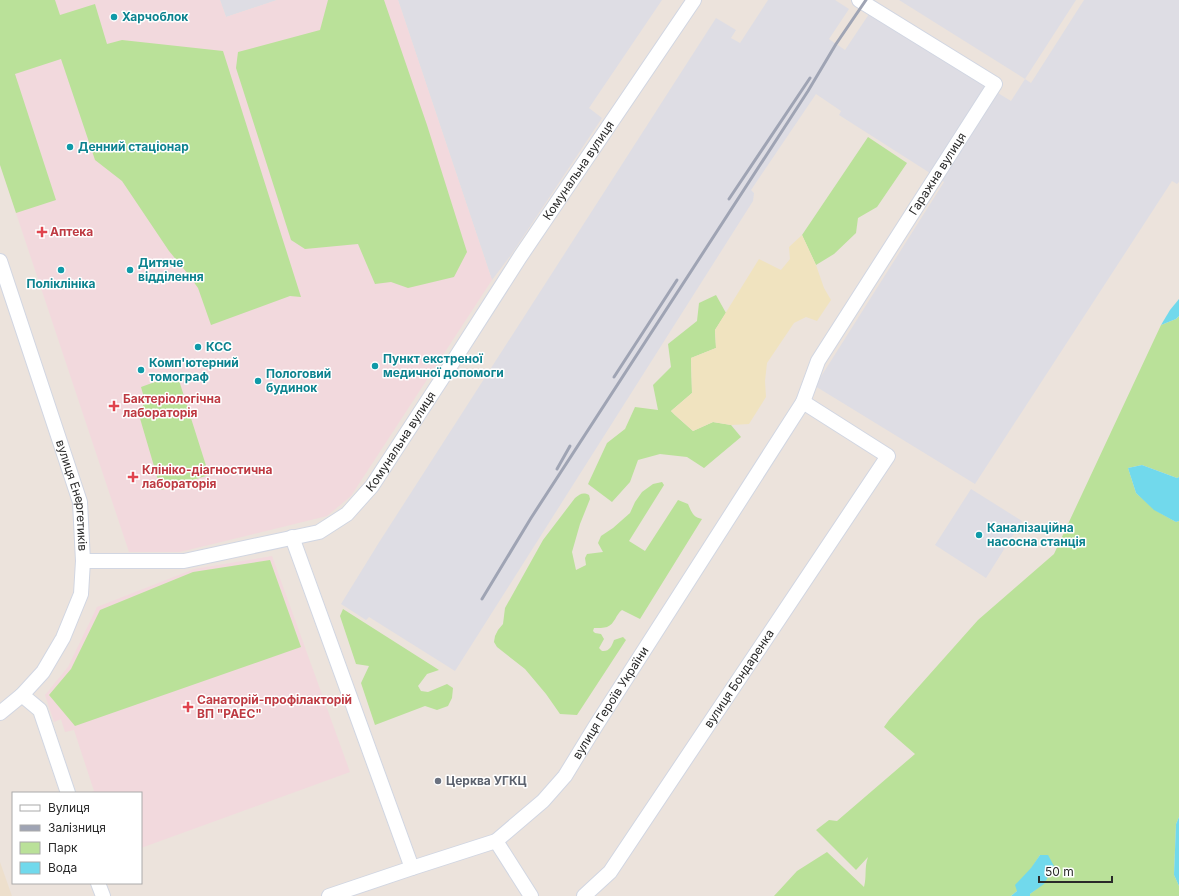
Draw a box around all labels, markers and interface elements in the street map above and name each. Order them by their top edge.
place label: Харчоблок [122,9,188,24]
marker: Харчоблок [109,12,119,22]
street label: Комунальна вулиця [539,118,617,223]
street label: Гаражна вулиця [905,130,969,218]
place label: Денний стаціонар [78,139,189,154]
marker: Денний стаціонар [65,142,75,152]
place label: Аптека [50,224,93,239]
marker: Аптека [37,227,47,237]
place label: Дитяче відділення [138,255,204,284]
marker: Поліклініка [56,265,66,275]
marker: Дитяче відділення [125,265,135,275]
place label: Поліклініка [26,276,96,291]
place label: КСС [206,339,232,354]
marker: КСС [193,342,203,352]
place label: Пункт екстреної медичної допомоги [383,351,504,380]
place label: Комп'ютерний томограф [149,355,239,384]
marker: Пункт екстреної медичної допомоги [370,361,380,371]
marker: Комп'ютерний томограф [136,365,146,375]
place label: Пологовий будинок [266,366,331,395]
marker: Пологовий будинок [253,376,263,386]
street label: Комунальна вулиця [363,388,439,494]
place label: Бактеріологічна лабораторія [123,391,221,420]
marker: Бактеріологічна лабораторія [108,400,120,412]
street label: вулиця Енергетиків [53,438,90,552]
place label: Клініко-діагностична лабораторія [142,462,273,491]
marker: Клініко-діагностична лабораторія [127,471,139,483]
place label: Каналізаційна насосна станція [987,520,1086,549]
marker: Каналізаційна насосна станція [974,530,984,540]
street label: вулиця Бондаренка [701,626,777,730]
street label: вулиця Героїв України [569,644,652,762]
place label: Санаторій-профілакторій ВП "РАЕС" [197,692,352,721]
marker: Санаторій-профілакторій ВП "РАЕС" [182,701,194,713]
place label: Церква УГКЦ [446,773,527,788]
marker: Церква УГКЦ [433,776,443,786]
legend [12,792,142,884]
text: Вулиця [48,800,90,815]
text: Залізниця [48,820,106,835]
text: Парк [48,840,78,855]
scale bar [1039,858,1112,884]
text: Вода [48,860,77,875]
text: 50 m [1045,864,1074,879]

